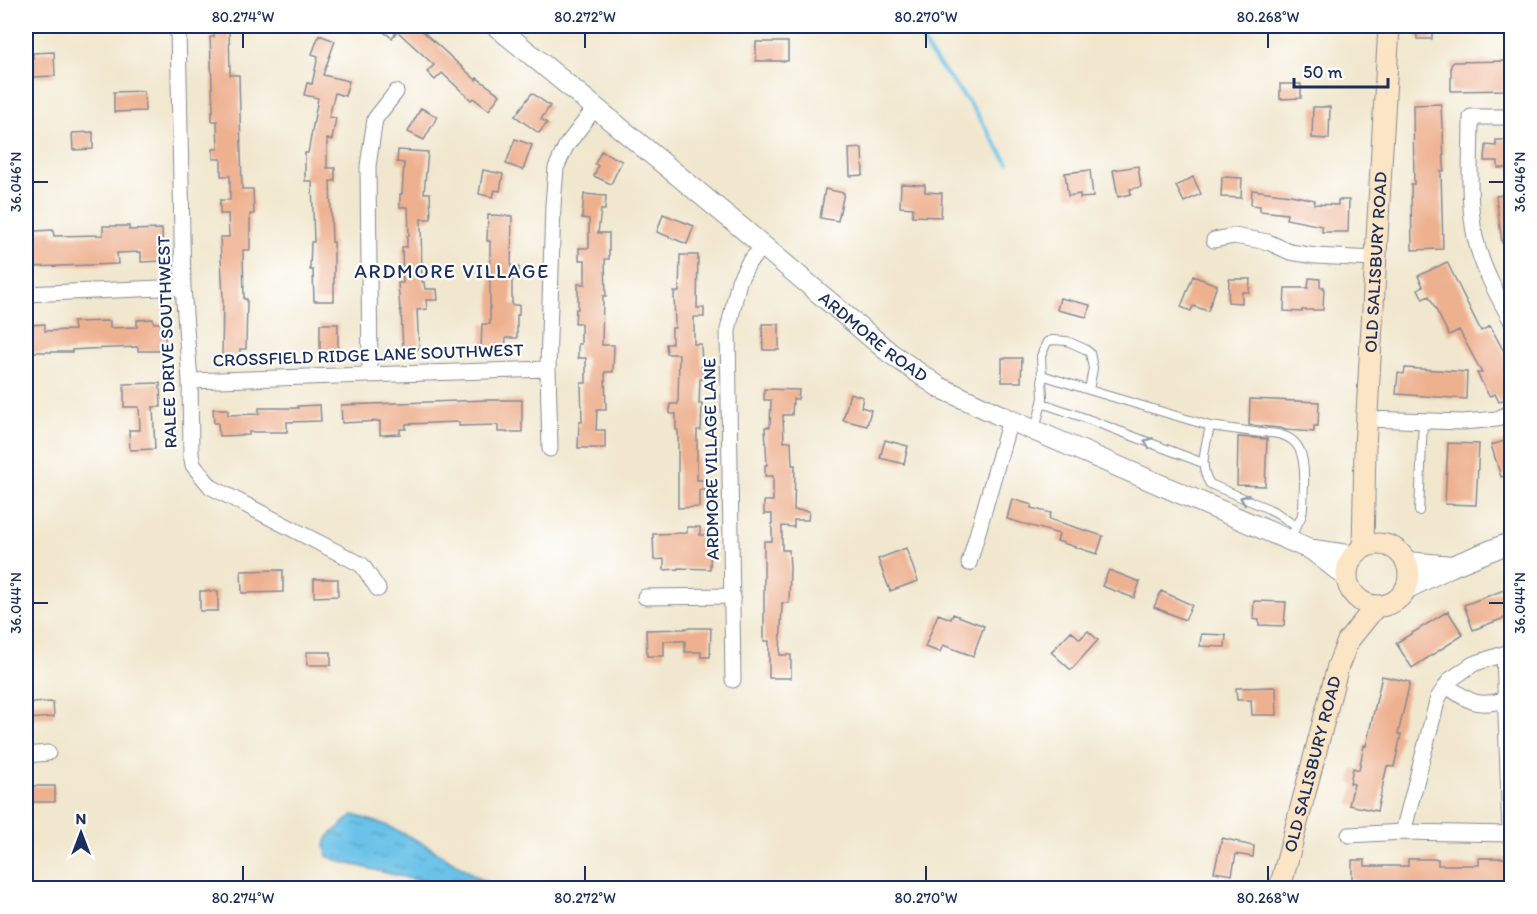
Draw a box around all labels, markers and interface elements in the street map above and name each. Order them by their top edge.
text: 80.274°W [212,8,275,26]
text: 80.272°W [554,8,616,26]
text: 80.270°W [895,8,958,26]
text: 80.268°W [1237,8,1299,26]
scale bar [1294,51,1388,89]
text: 50 m [1303,61,1343,83]
text: 36.046°N [7,152,25,212]
text: 36.046°N [1511,152,1529,212]
street label: OLD SALISBURY ROAD [1359,171,1392,354]
street label: RALEE DRIVE SOUTHWEST [152,235,182,449]
district label: ARDMORE VILLAGE [354,259,550,283]
street label: ARDMORE ROAD [814,287,932,387]
street label: CROSSFIELD RIDGE LANE SOUTHWEST [212,339,524,371]
street label: ARDMORE VILLAGE LANE [698,358,724,560]
one-way arrow [1143,437,1154,449]
one-way arrow [1240,494,1251,506]
text: 36.044°N [7,572,25,634]
text: 36.044°N [1511,572,1529,634]
street label: OLD SALISBURY ROAD [1279,673,1346,855]
north arrow [51,803,111,863]
text: N [76,809,86,828]
text: 80.274°W [212,889,275,907]
text: 80.272°W [554,889,616,907]
text: 80.270°W [895,889,958,907]
text: 80.268°W [1237,889,1299,907]

